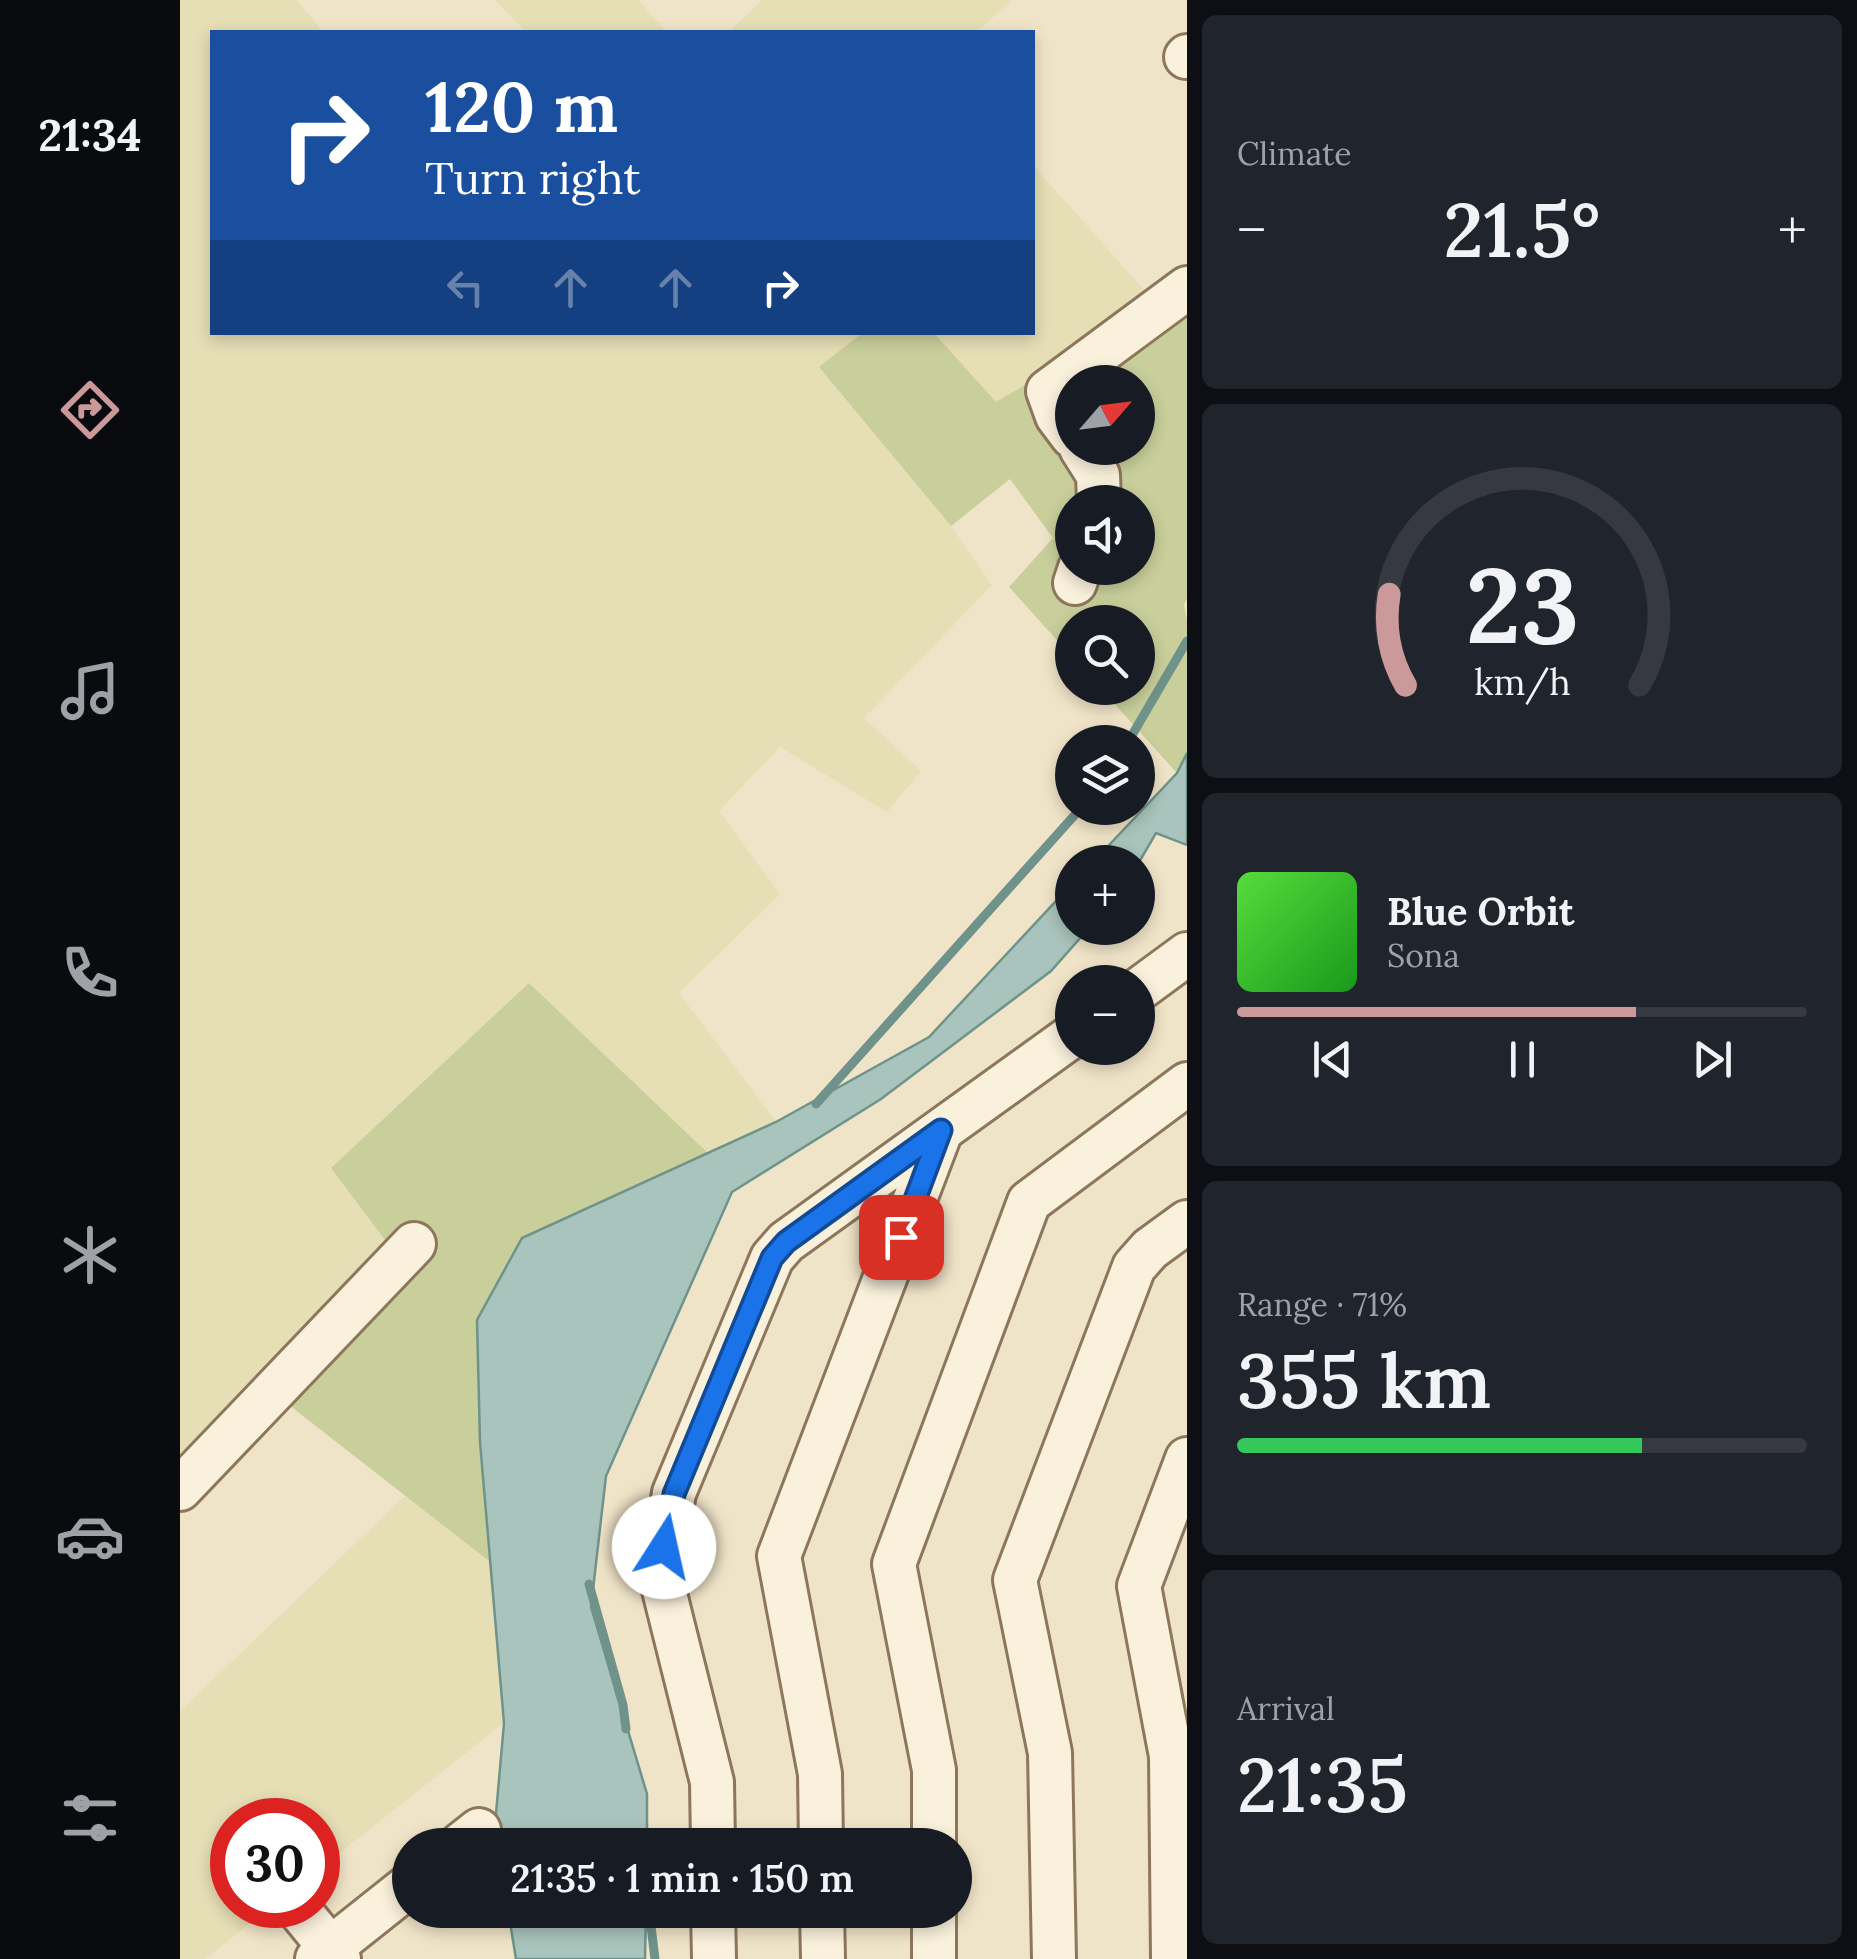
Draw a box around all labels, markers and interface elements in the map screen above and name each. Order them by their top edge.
text: 120 m [425,62,618,151]
icon: right [260,70,390,200]
text: 21:34 [38,106,142,163]
text: Climate [1237,133,1352,174]
text: Turn right [425,149,641,206]
text: 21.5° [1443,182,1601,278]
text: − [1237,195,1266,265]
text: + [1778,195,1807,265]
icon: left [438,260,493,315]
icon: ahead [543,260,598,315]
icon: ahead [648,260,703,315]
icon: right [753,260,808,315]
north arrow [1055,365,1155,465]
map controls [1055,365,1155,1065]
icon: directions [55,375,125,445]
button: sound [1055,485,1155,585]
text: 23 [1465,538,1579,671]
button: search [1055,605,1155,705]
icon: music [55,656,125,726]
text: km/h [1474,659,1570,705]
button: layers [1055,725,1155,825]
button: + [1055,845,1155,945]
text: Blue Orbit [1387,887,1574,935]
text: Sona [1387,935,1460,976]
icon: phone [55,938,125,1008]
button: − [1055,965,1155,1065]
icon: previous [1305,1032,1360,1087]
icon: pause [1495,1032,1550,1087]
icon: next [1685,1032,1740,1087]
pin [859,1195,944,1280]
icon: arrive [874,1210,929,1265]
icon: climate [55,1220,125,1290]
text: Range · 71% [1237,1284,1407,1325]
text: 355 km [1237,1333,1491,1429]
position arrow [612,1495,716,1599]
icon: car [55,1501,125,1571]
text: Arrival [1237,1688,1335,1729]
text: 21:35 [1237,1737,1408,1833]
icon: filters [55,1783,125,1853]
speed limit sign: 30 [210,1798,340,1928]
text: 21:35 · 1 min · 150 m [510,1854,854,1902]

